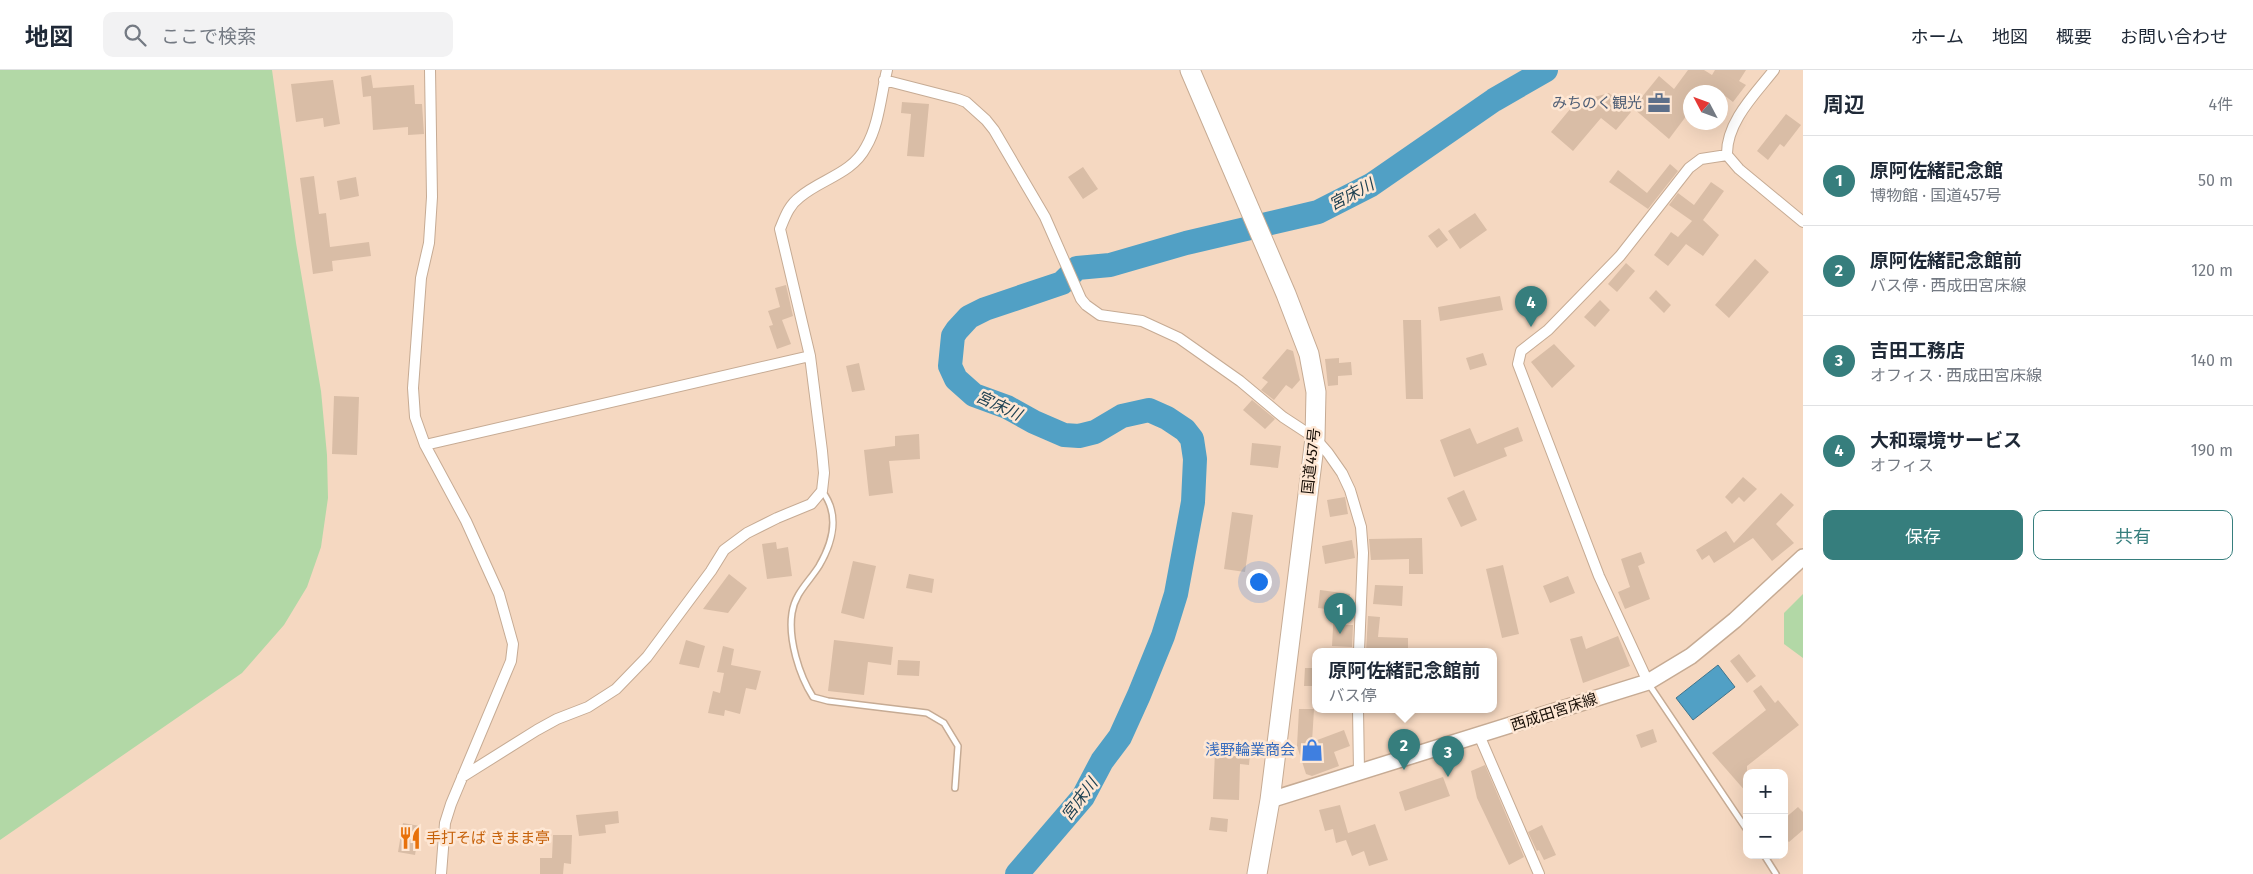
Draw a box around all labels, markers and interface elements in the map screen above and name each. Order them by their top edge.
search box [103,12,453,57]
icon: search [121,21,149,49]
text: 地図 [25,23,73,51]
text: ここで検索 [161,25,256,48]
text: ホーム [1911,26,1964,48]
text: 地図 [1992,26,2028,48]
text: 概要 [2056,26,2092,48]
text: お問い合わせ [2120,26,2228,48]
north arrow [1683,85,1728,130]
office icon: みちのく観光 [1646,90,1672,116]
text: 周辺 [1823,92,1865,118]
place label: みちのく観光 [1552,94,1642,112]
text: 4件 [2208,95,2233,114]
text: 原阿佐緒記念館 [1870,159,2003,182]
text: 1 [1835,171,1843,190]
text: 50 m [2198,171,2233,190]
water label: 宮床川 [1326,174,1379,214]
text: 博物館 · 国道457号 [1870,186,2001,205]
text: 原阿佐緒記念館前 [1870,249,2022,272]
text: 2 [1835,261,1843,280]
text: 120 m [2191,261,2233,280]
text: バス停 · 西成田宮床線 [1870,276,2026,295]
pin: 4 [1515,286,1547,327]
text: 吉田工務店 [1870,339,1965,362]
text: 3 [1835,351,1843,370]
text: 140 m [2191,351,2233,370]
text: オフィス · 西成田宮床線 [1870,366,2042,385]
water label: 宮床川 [973,387,1026,425]
street label: 国道457号 [1299,427,1323,495]
text: 大和環境サービス [1870,429,2022,452]
text: 4 [1834,441,1844,460]
text: 190 m [2191,441,2233,460]
text: オフィス [1870,456,1934,475]
button: 保存 [1823,510,2023,560]
button: 共有 [2033,510,2233,560]
your location [1246,569,1272,595]
pin: 1 [1324,593,1356,634]
popup [1312,648,1497,713]
text: 原阿佐緒記念館前 [1328,659,1481,682]
text: バス停 [1328,686,1377,705]
street label: 西成田宮床線 [1508,690,1600,734]
pin: 2 [1388,729,1420,770]
pin: 3 [1432,736,1464,777]
shop icon: 浅野輪業商会 [1299,737,1325,763]
place label: 浅野輪業商会 [1205,741,1295,759]
map controls [1743,769,1788,859]
button: + [1743,769,1788,814]
water label: 宮床川 [1057,773,1103,824]
button: − [1743,814,1788,859]
restaurant icon: 手打そば きまま亭 [397,825,423,851]
place label: 手打そば きまま亭 [426,829,550,847]

